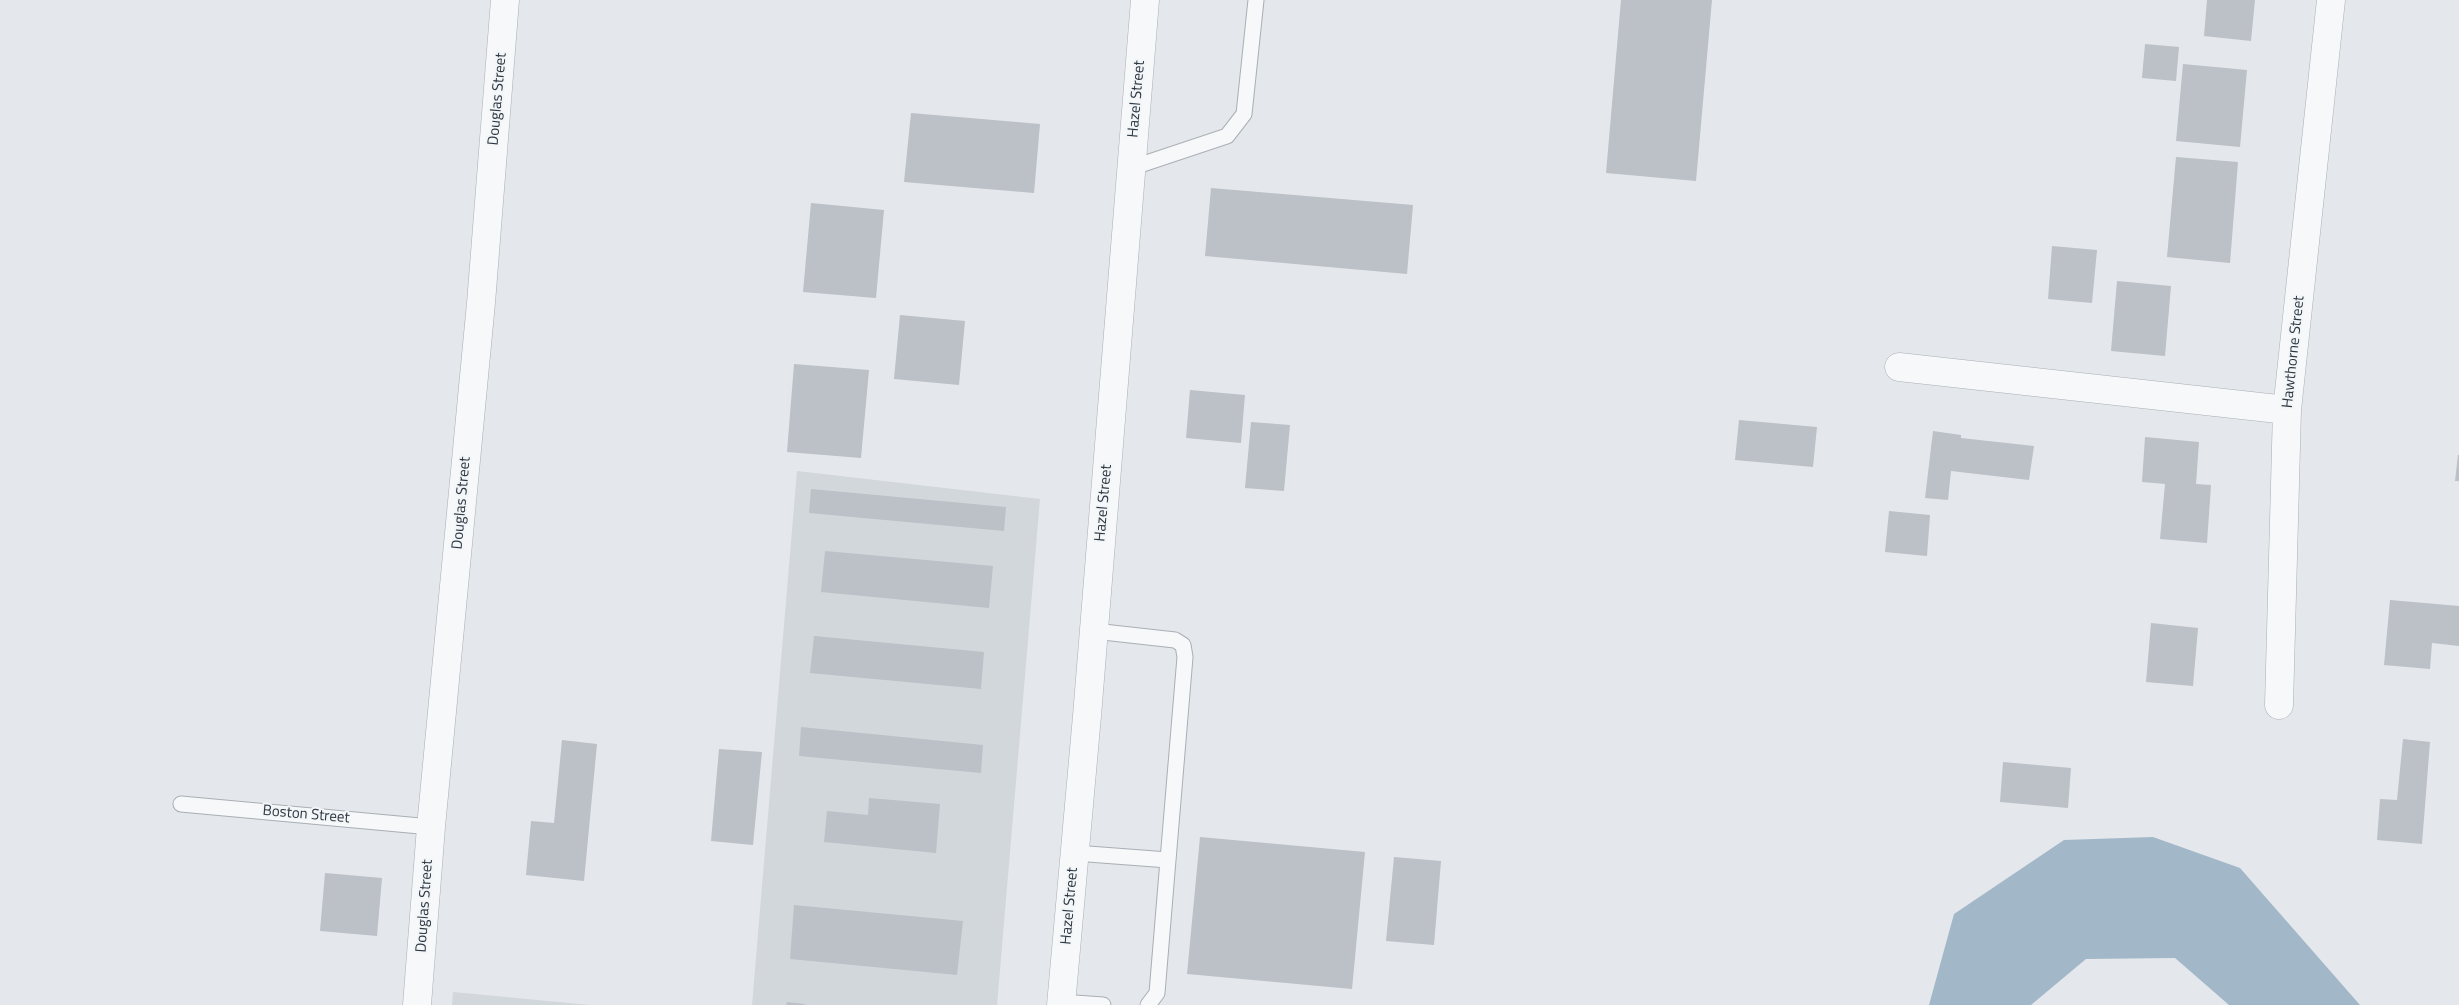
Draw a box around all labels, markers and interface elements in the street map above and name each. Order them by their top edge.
street label: Douglas Street [485,52,511,146]
street label: Hazel Street [1125,60,1149,138]
street label: Hawthorne Street [2279,295,2309,409]
street label: Douglas Street [449,456,475,550]
street label: Hazel Street [1092,464,1116,542]
street label: Boston Street [262,802,350,828]
street label: Douglas Street [413,859,437,953]
street label: Hazel Street [1058,867,1082,945]

